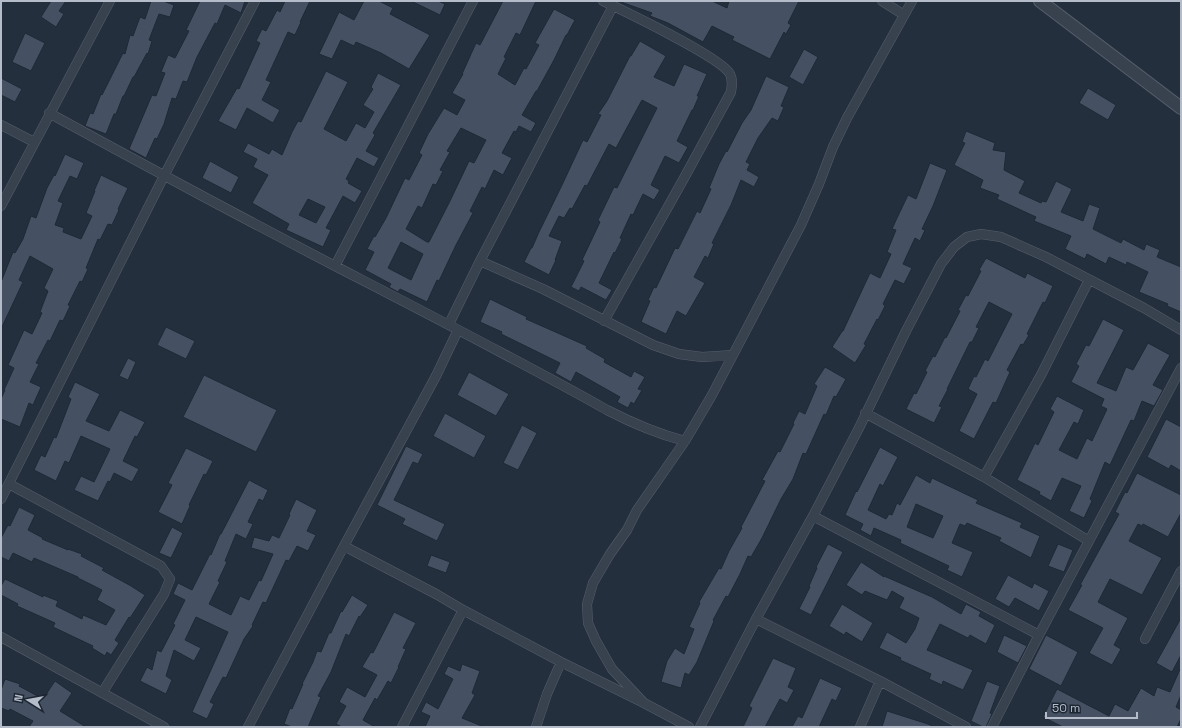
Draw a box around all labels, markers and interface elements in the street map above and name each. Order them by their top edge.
north arrow [8,680,48,720]
text: N [11,693,26,703]
scale bar [1046,694,1137,720]
text: 50 m [1052,700,1080,716]

